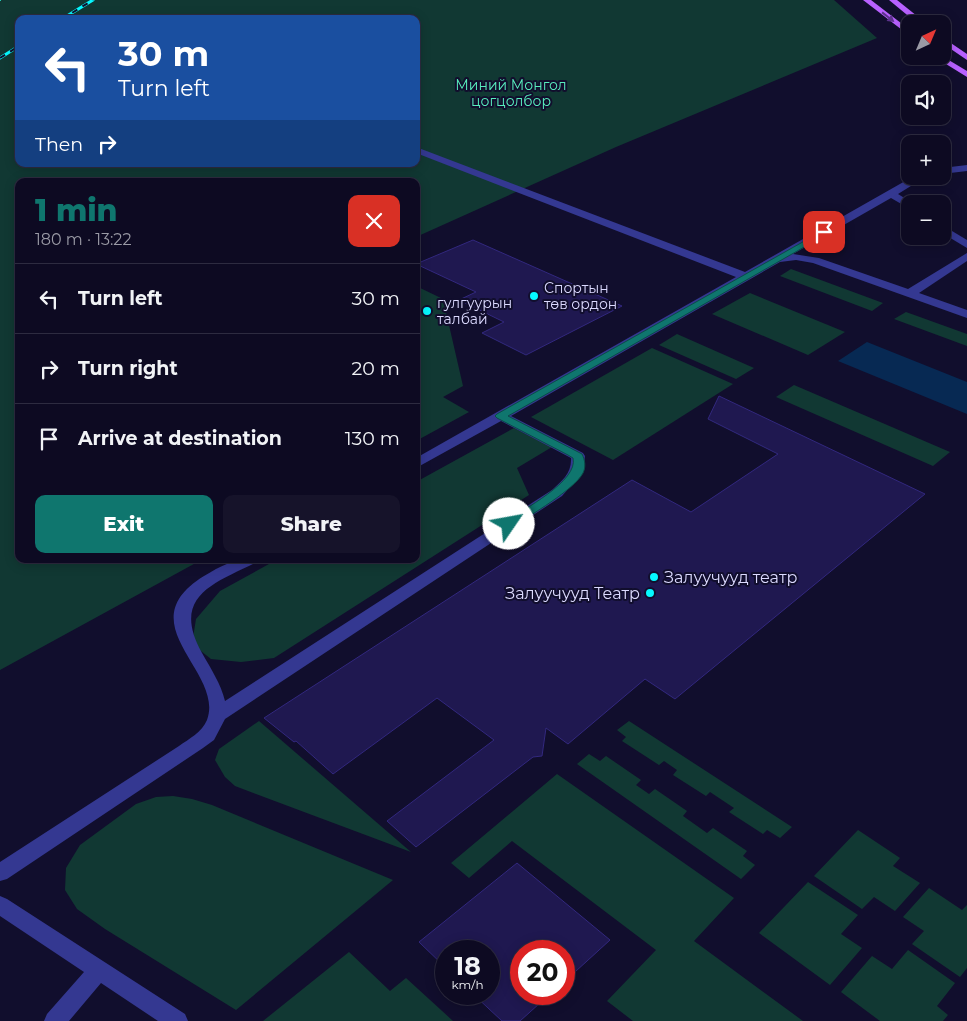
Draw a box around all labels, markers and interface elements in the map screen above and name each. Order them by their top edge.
one-way arrow [882,12,895,23]
north arrow [901,15,951,65]
map controls [901,15,951,245]
text: 30 m [118,32,209,75]
icon: left [35,35,100,100]
text: Turn left [118,75,210,102]
button: sound [901,75,951,125]
park label: Миний Монгол цогцолбор [455,76,567,110]
icon: right [93,130,121,158]
text: Then [35,133,83,156]
button: + [901,135,951,185]
text: 1 min [35,192,118,229]
button: close [348,195,400,247]
button: − [901,195,951,245]
pin [803,211,845,253]
icon: arrive [810,218,838,246]
text: 180 m · 13:22 [35,230,132,249]
place label: Спортын төв ордон [544,279,617,313]
icon: left [35,285,63,313]
text: Turn left [78,287,163,310]
text: 30 m [352,287,400,310]
marker: Спортын төв ордон [528,290,540,302]
place label: гулгуурын талбай [437,294,512,328]
marker: гулгуурын талбай [421,305,433,317]
icon: right [35,355,63,383]
text: Turn right [78,357,178,380]
text: 20 m [352,357,400,380]
icon: arrive [35,425,63,453]
text: Arrive at destination [78,427,282,450]
text: 130 m [345,427,400,450]
button: Exit [35,495,213,553]
button: Share [223,495,400,553]
position arrow [482,497,534,549]
place label: Залуучууд театр [664,568,797,587]
marker: Залуучууд театр [648,571,660,583]
place label: Залуучууд Театр [505,584,640,603]
marker: Залуучууд Театр [644,587,656,599]
speed limit sign: 20 [510,940,575,1005]
text: 18 [454,951,481,981]
text: km/h [451,977,484,992]

